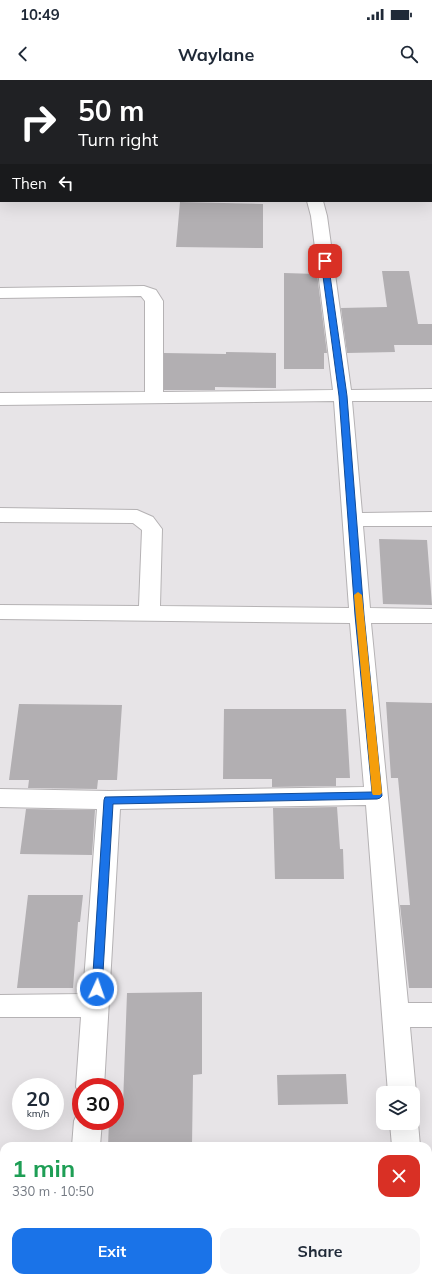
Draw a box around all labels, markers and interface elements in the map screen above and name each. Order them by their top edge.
text: 10:49 [20,5,60,24]
icon: back [12,43,34,65]
text: Waylane [178,43,254,66]
icon: search [398,43,420,65]
text: 50 m [78,93,144,128]
icon: right [12,96,64,148]
text: Turn right [78,128,158,151]
icon: left [55,172,77,194]
text: Then [12,174,47,193]
pin [308,244,342,278]
icon: arrive [314,250,336,272]
position arrow [76,968,118,1010]
speed limit sign: 30 [72,1078,124,1130]
text: 20 [26,1086,50,1111]
map controls [376,1086,420,1130]
button: layers [376,1086,420,1130]
text: km/h [27,1107,49,1120]
text: 1 min [12,1153,75,1183]
button: close [378,1155,420,1197]
text: 330 m · 10:50 [12,1183,94,1199]
button: Exit [12,1228,212,1274]
button: Share [220,1228,420,1274]

